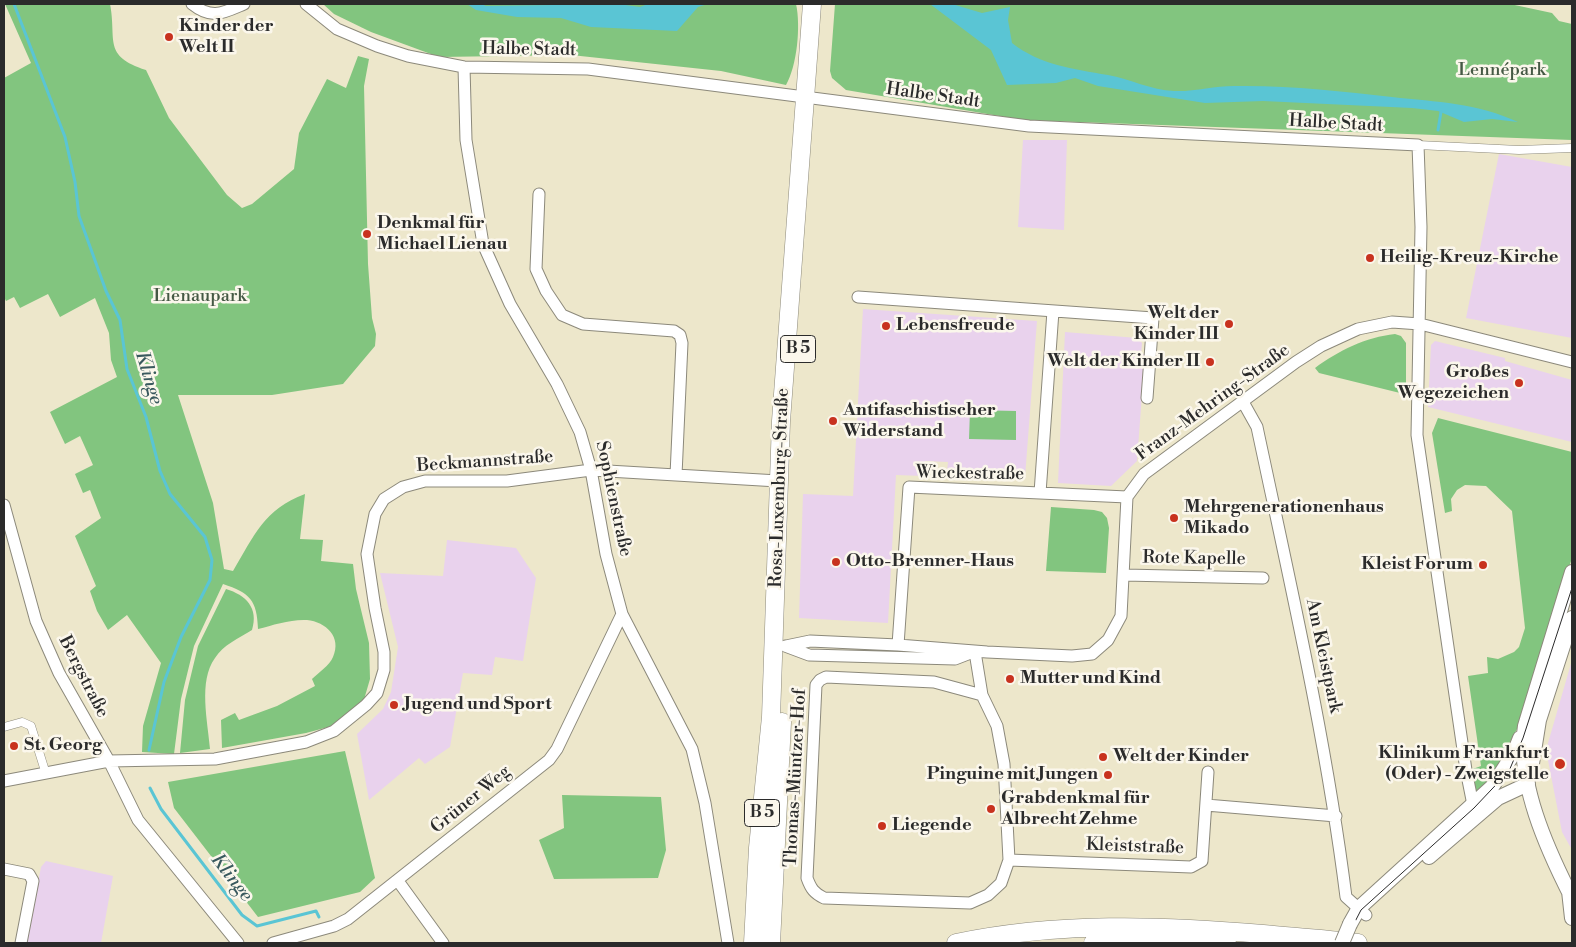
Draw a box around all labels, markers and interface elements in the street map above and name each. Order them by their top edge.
place label: Kinder der Welt II [179,16,274,58]
marker: Kinder der Welt II [163,31,175,43]
street label: Halbe Stadt [482,38,576,62]
park label: Lennépark [1458,60,1546,82]
street label: Halbe Stadt [885,79,981,113]
street label: Halbe Stadt [1288,111,1384,137]
place label: Denkmal für Michael Lienau [377,213,507,255]
marker: Denkmal für Michael Lienau [361,228,373,240]
place label: Heilig-Kreuz-Kirche [1380,247,1558,269]
marker: Heilig-Kreuz-Kirche [1364,252,1376,264]
park label: Lienaupark [153,286,247,308]
place label: Welt der Kinder III [1134,303,1219,346]
place label: Lebensfreude [896,315,1015,337]
marker: Welt der Kinder III [1223,318,1235,330]
marker: Lebensfreude [880,320,892,332]
road number: B 5 [780,336,816,362]
street label: Franz-Mehring-Straße [1132,340,1294,466]
water label: Klinge [129,349,167,407]
place label: Welt der Kinder II [1047,351,1200,373]
marker: Welt der Kinder II [1204,356,1216,368]
place label: Großes Wegezeichen [1398,362,1509,404]
marker: Großes Wegezeichen [1513,377,1525,389]
street label: Rosa-Luxemburg-Straße [766,388,794,588]
place label: Antifaschistischer Widerstand [843,400,996,442]
marker: Antifaschistischer Widerstand [827,415,839,427]
street label: Sophienstraße [590,439,636,559]
street label: Beckmannstraße [416,446,554,478]
street label: Wieckestraße [916,462,1024,486]
place label: Mehrgenerationenhaus Mikado [1184,497,1384,540]
marker: Mehrgenerationenhaus Mikado [1168,512,1180,524]
street label: Rote Kapelle [1142,547,1246,571]
place label: Otto-Brenner-Haus [846,551,1014,573]
place label: Kleist Forum [1361,554,1473,576]
marker: Otto-Brenner-Haus [830,556,842,568]
marker: Kleist Forum [1477,559,1489,571]
street label: Am Kleistpark [1300,597,1346,715]
street label: Bergstraße [53,632,113,722]
place label: Mutter und Kind [1020,668,1161,690]
marker: Mutter und Kind [1004,673,1016,685]
street label: Thomas-Müntzer-Hof [781,688,811,868]
place label: Jugend und Sport [404,694,552,716]
marker: Jugend und Sport [388,699,400,711]
place label: St. Georg [24,735,102,757]
marker: St. Georg [8,740,20,752]
place label: Klinikum Frankfurt (Oder) - Zweigstelle [1378,743,1549,786]
place label: Welt der Kinder [1113,746,1249,768]
marker: Welt der Kinder [1097,751,1109,763]
marker: Klinikum Frankfurt (Oder) - Zweigstelle [1553,757,1567,771]
street label: Grüner Weg [427,761,515,839]
place label: Pinguine mit Jungen [927,764,1098,786]
marker: Pinguine mit Jungen [1102,769,1114,781]
place label: Grabdenkmal für Albrecht Zehme [1001,788,1150,831]
road number: B 5 [744,800,780,826]
marker: Grabdenkmal für Albrecht Zehme [985,803,997,815]
place label: Liegende [892,815,972,837]
marker: Liegende [876,820,888,832]
street label: Kleiststraße [1086,834,1184,860]
water label: Klinge [205,849,257,907]

